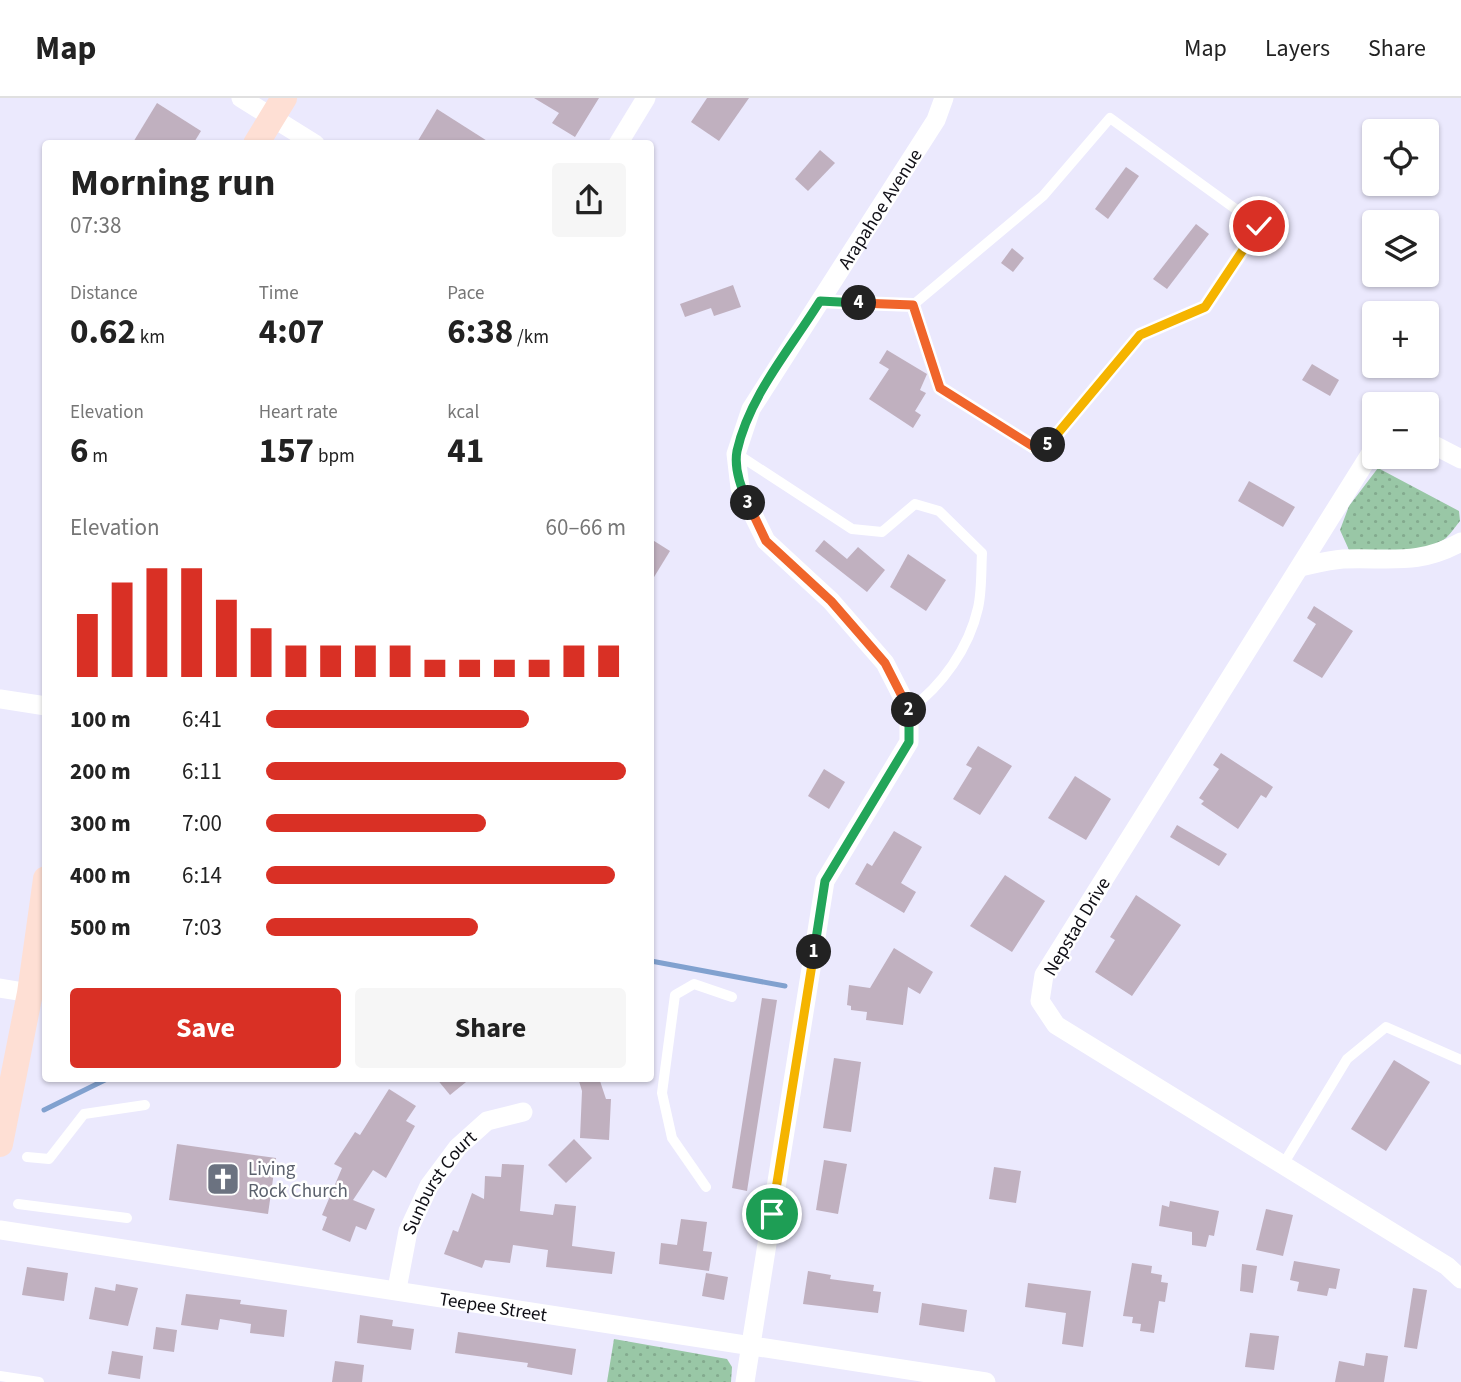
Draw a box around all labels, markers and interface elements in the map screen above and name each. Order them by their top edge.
text: Map [35,25,96,72]
text: Map [1184,31,1227,66]
text: Layers [1265,31,1330,66]
text: Share [1368,31,1426,66]
map controls [1362,119,1439,469]
button: locate [1362,119,1439,196]
street label: Arapahoe Avenue [832,144,929,275]
text: Morning run [70,156,275,210]
button: share [552,163,626,237]
pin [1229,196,1289,256]
icon: check [1240,207,1278,245]
text: 07:38 [70,209,121,242]
button: layers [1362,210,1439,287]
text: Distance [70,280,138,307]
text: Time [259,280,299,307]
text: Pace [447,280,485,307]
pin: 4 [842,286,876,320]
text: 4 [853,289,864,316]
button: + [1362,301,1439,378]
text: 0.62 [70,307,136,357]
text: 4:07 [259,307,325,357]
text: 6:38 [447,307,513,357]
text: km [136,324,165,351]
text: /km [513,324,549,351]
button: − [1362,392,1439,469]
text: Elevation [70,399,144,426]
text: Heart rate [259,399,338,426]
text: kcal [447,399,479,426]
text: 6 [70,426,88,476]
text: 157 [259,426,314,476]
text: 41 [447,426,484,476]
pin: 5 [1030,428,1066,462]
text: 5 [1042,431,1053,458]
text: m [88,443,108,470]
text: bpm [314,443,355,470]
pin: 3 [730,486,766,520]
text: 3 [742,489,753,516]
text: Elevation [70,511,160,544]
text: 60–66 m [546,511,626,544]
pin: 2 [892,692,926,728]
text: 2 [903,696,914,723]
text: 100 m [70,703,131,736]
text: 6:41 [182,703,222,736]
text: 200 m [70,755,131,788]
text: 6:11 [182,755,222,788]
text: 300 m [70,807,131,840]
text: 7:00 [182,807,222,840]
text: 400 m [70,859,131,892]
text: 6:14 [182,859,222,892]
street label: Nepstad Drive [1037,872,1117,981]
text: 500 m [70,911,131,944]
text: 7:03 [182,911,222,944]
pin: 1 [796,934,832,970]
text: 1 [808,938,819,965]
button: Save [70,988,341,1068]
button: Share [355,988,626,1068]
street label: Sunburst Court [396,1124,483,1239]
place label: Living Rock Church [248,1156,348,1205]
church icon: Living Rock Church [204,1160,242,1198]
pin [742,1184,802,1244]
icon: arrive [753,1195,791,1233]
street label: Teepee Street [437,1286,549,1329]

